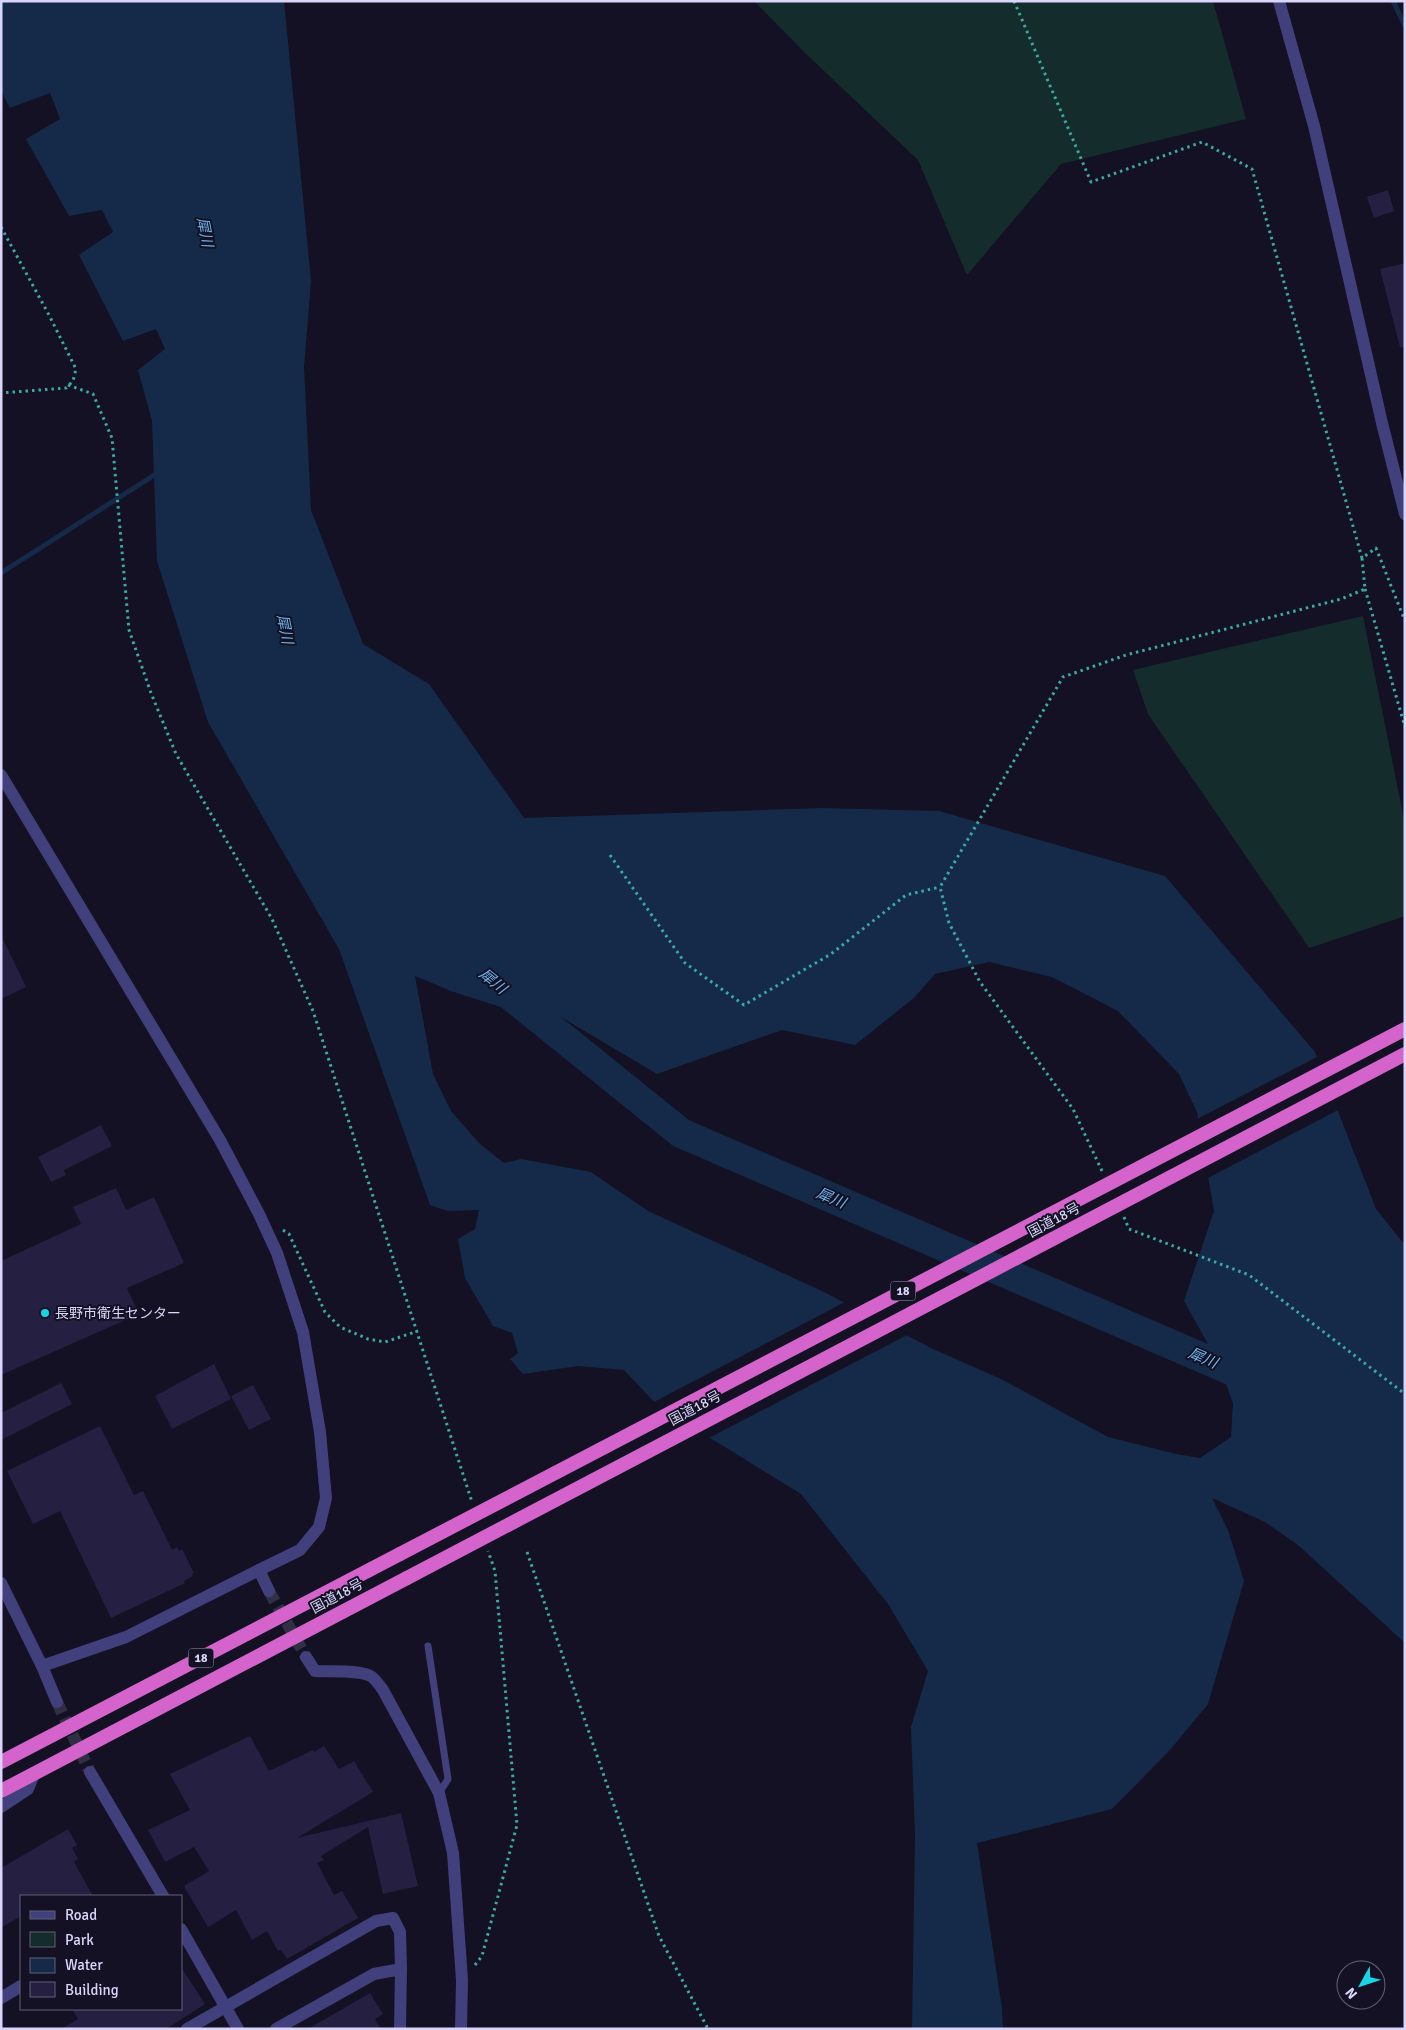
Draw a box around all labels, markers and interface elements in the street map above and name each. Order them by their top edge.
water label: 犀川 [193,216,217,250]
water label: 犀川 [273,613,297,647]
water label: 犀川 [476,965,512,999]
water label: 犀川 [814,1184,850,1213]
street label: 国道18号 [1025,1199,1083,1241]
road number: 18 [890,1282,916,1300]
place label: 長野市衛生センター [55,1305,181,1322]
marker: 長野市衛生センター [39,1307,51,1319]
water label: 犀川 [1186,1344,1222,1373]
street label: 国道18号 [666,1387,724,1429]
street label: 国道18号 [308,1575,366,1617]
road number: 18 [188,1649,214,1668]
legend [20,1895,182,2010]
text: Road [65,1906,97,1924]
text: Park [65,1931,94,1949]
text: Water [65,1956,103,1974]
north arrow [1336,1960,1386,2010]
text: Building [65,1981,119,1999]
text: N [1342,1984,1361,2002]

